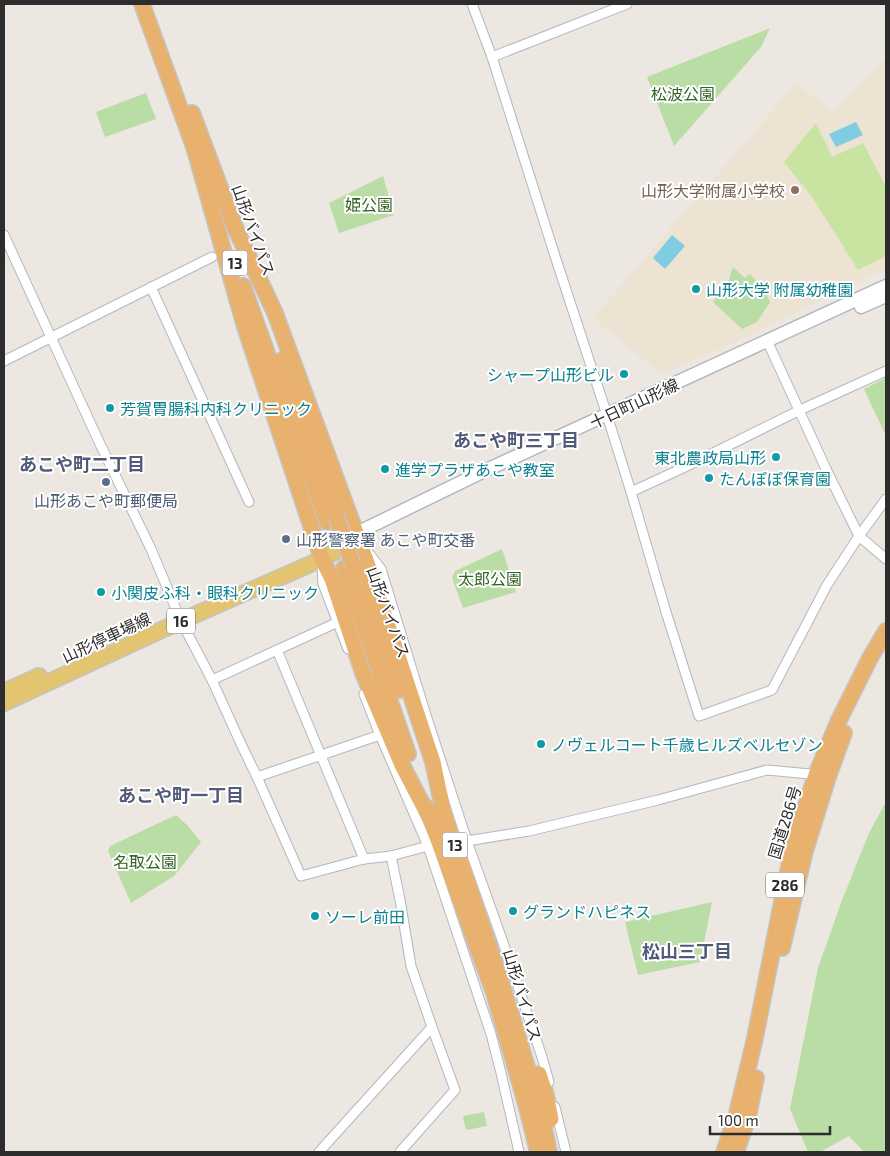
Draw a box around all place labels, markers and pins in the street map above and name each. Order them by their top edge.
place label: 山形大学附属小学校 [641,181,785,200]
marker: 山形大学附属小学校 [789,184,801,196]
place label: 山形大学 附属幼稚園 [706,280,854,299]
marker: 山形大学 附属幼稚園 [690,283,702,295]
place label: シャープ山形ビル [487,365,614,384]
marker: シャープ山形ビル [618,368,630,380]
place label: 芳賀胃腸科内科クリニック [120,399,312,418]
marker: 芳賀胃腸科内科クリニック [104,402,116,414]
place label: 東北農政局山形 [654,448,766,467]
marker: 東北農政局山形 [770,451,782,463]
place label: 進学プラザあこや教室 [395,460,555,479]
marker: 進学プラザあこや教室 [379,463,391,475]
place label: たんぽぽ保育園 [719,469,831,488]
marker: たんぽぽ保育園 [703,472,715,484]
marker: 山形あこや町郵便局 [100,476,112,488]
place label: 山形あこや町郵便局 [34,491,178,510]
place label: 山形警察署 あこや町交番 [296,530,476,549]
marker: 山形警察署 あこや町交番 [280,533,292,545]
place label: 小関皮ふ科・眼科クリニック [111,583,319,602]
marker: 小関皮ふ科・眼科クリニック [95,586,107,598]
place label: ノヴェルコート千歳ヒルズベルセゾン [551,735,823,754]
marker: ノヴェルコート千歳ヒルズベルセゾン [535,738,547,750]
place label: グランドハピネス [523,902,651,921]
marker: グランドハピネス [507,905,519,917]
place label: ソーレ前田 [325,907,405,926]
marker: ソーレ前田 [309,910,321,922]

